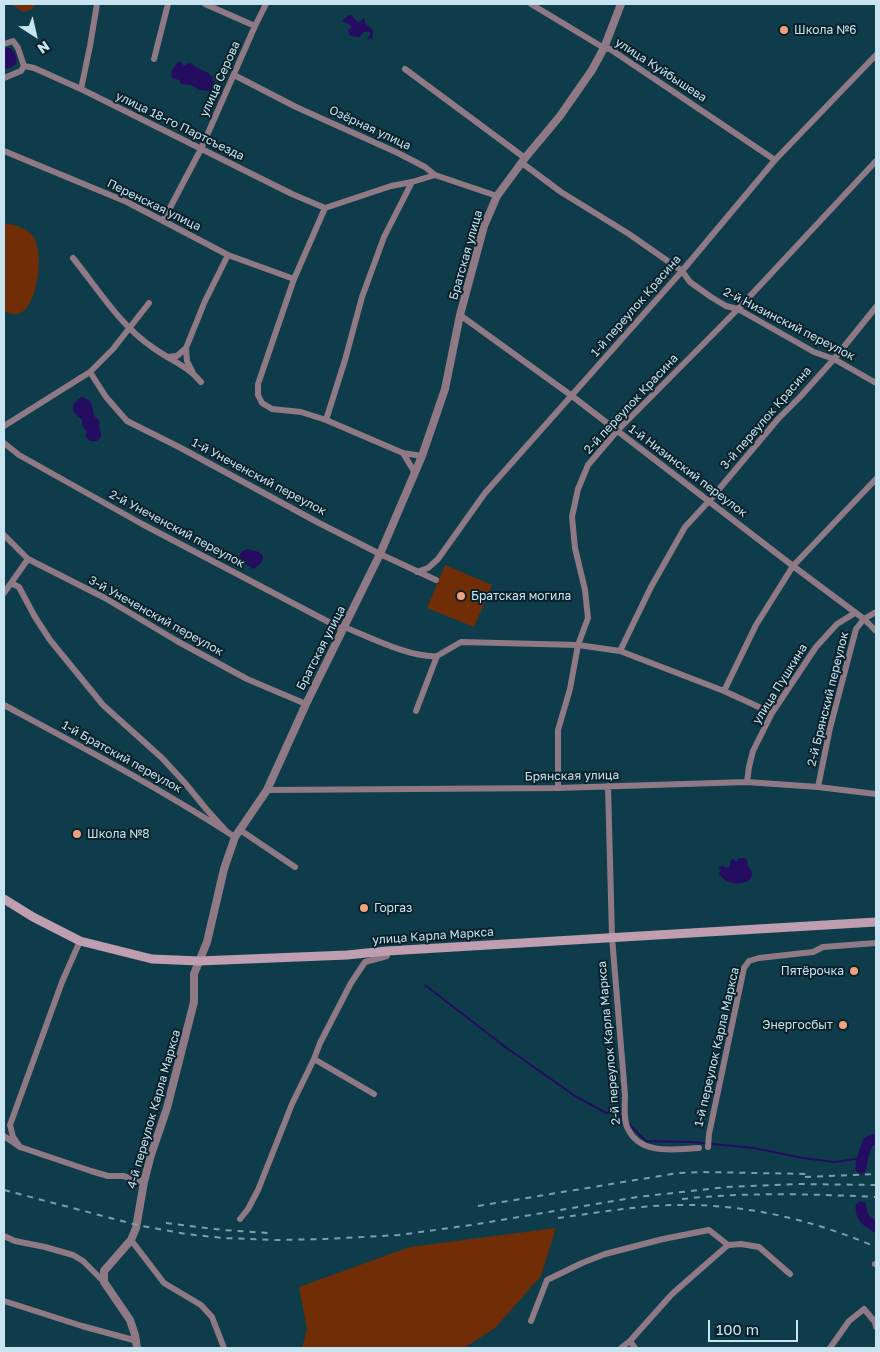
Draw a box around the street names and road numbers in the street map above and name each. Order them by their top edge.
street label: улица Куйбышева [613,35,709,105]
street label: улица Серова [197,39,243,119]
street label: улица 18-го Партсъезда [113,89,247,163]
street label: Озёрная улица [327,103,413,153]
street label: Перенская улица [105,176,203,234]
street label: Братская улица [446,208,486,302]
street label: 1-й переулок Красина [588,252,684,360]
street label: 2-й Низинский переулок [721,284,857,364]
street label: 2-й переулок Красина [581,351,681,457]
street label: 3-й переулок Красина [718,364,814,472]
street label: 1-й Низинский переулок [626,422,750,520]
street label: 1-й Унеченский переулок [189,435,329,519]
street label: 2-й Унеченский переулок [107,487,247,571]
street label: 3-й Унеченский переулок [86,573,226,659]
street label: Братская улица [294,603,348,693]
street label: 2-й Брянский переулок [804,630,852,768]
street label: улица Пушкина [750,641,810,727]
street label: 1-й Братский переулок [59,718,185,796]
street label: Брянская улица [525,768,619,784]
street label: улица Карла Маркса [372,925,494,947]
street label: 2-й переулок Карла Маркса [595,961,623,1125]
street label: 1-й переулок Карла Маркса [692,966,742,1128]
street label: 4-й переулок Карла Маркса [124,1028,184,1190]

